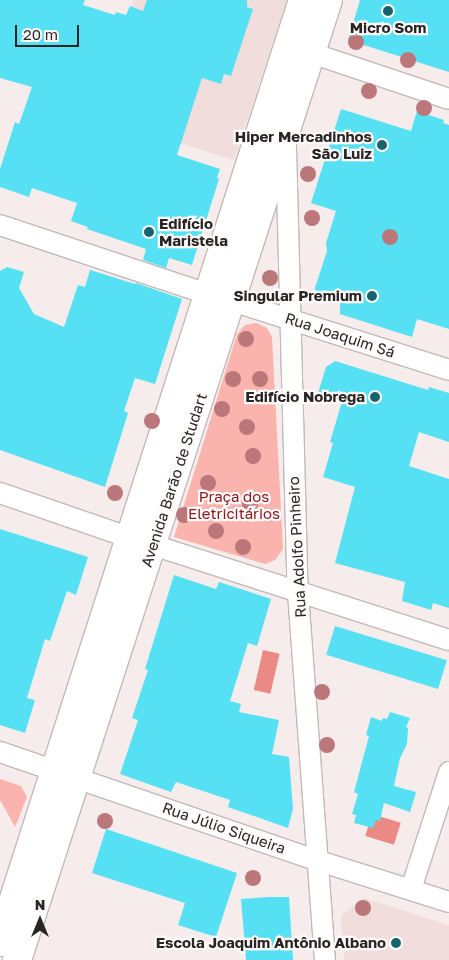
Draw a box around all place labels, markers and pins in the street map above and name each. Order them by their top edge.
marker: Micro Som [382,5,394,17]
place label: Micro Som [350,19,426,37]
place label: Hiper Mercadinhos São Luiz [235,127,372,162]
marker: Hiper Mercadinhos São Luiz [376,139,388,151]
place label: Edifício Maristela [159,214,228,249]
marker: Edifício Maristela [143,226,155,238]
place label: Singular Premium [233,287,362,305]
marker: Singular Premium [366,290,378,302]
place label: Edifício Nobrega [245,388,365,406]
marker: Edifício Nobrega [369,391,381,403]
place label: Escola Joaquim Antônio Albano [156,934,386,952]
marker: Escola Joaquim Antônio Albano [390,937,402,949]

